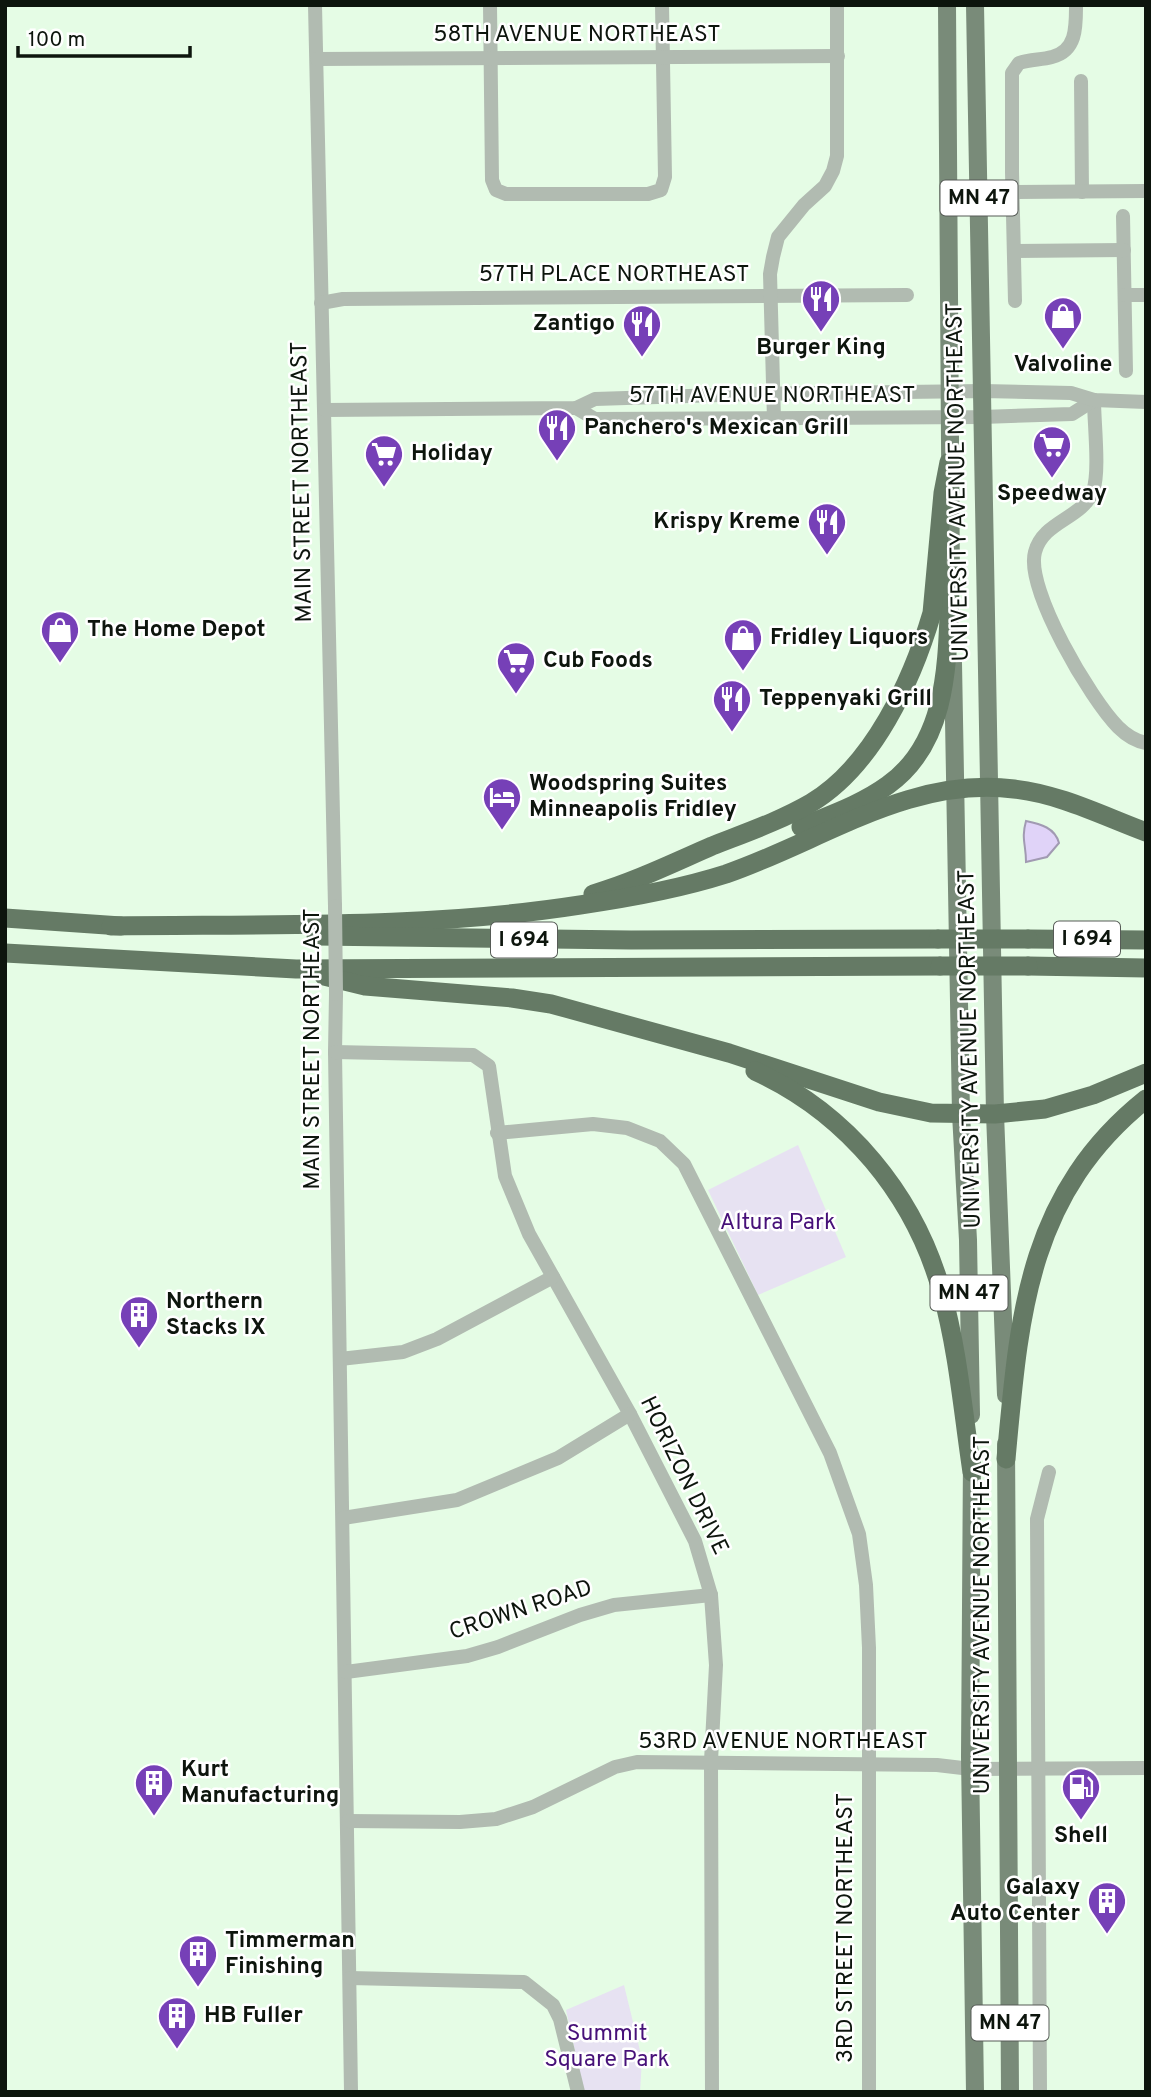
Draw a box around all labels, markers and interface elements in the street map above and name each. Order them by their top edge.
scale bar [18,14,189,58]
street label: 58TH AVENUE NORTHEAST [433,21,721,50]
text: 100 m [28,27,85,54]
road number: MN 47 [940,180,1018,216]
street label: 57TH PLACE NORTHEAST [479,261,749,290]
restaurant icon: Burger King [800,278,842,333]
shop icon: Valvoline [1042,295,1084,350]
street label: UNIVERSITY AVENUE NORTHEAST [941,302,977,662]
restaurant icon: Zantigo [621,303,663,358]
place label: Zantigo [533,310,615,339]
place label: Burger King [756,334,886,363]
street label: MAIN STREET NORTHEAST [286,341,320,623]
place label: Valvoline [1014,351,1112,380]
street label: 57TH AVENUE NORTHEAST [629,382,915,411]
restaurant icon: Panchero's Mexican Grill [536,407,578,462]
place label: Panchero's Mexican Grill [584,414,849,443]
supermarket icon: Speedway [1031,424,1073,479]
supermarket icon: Holiday [363,433,405,488]
place label: Holiday [411,440,493,469]
place label: Speedway [997,480,1107,509]
restaurant icon: Krispy Kreme [806,501,848,556]
place label: Krispy Kreme [653,508,800,537]
shop icon: The Home Depot [39,609,81,664]
place label: The Home Depot [87,616,266,645]
shop icon: Fridley Liquors [722,617,764,672]
place label: Fridley Liquors [770,624,928,653]
supermarket icon: Cub Foods [495,640,537,695]
place label: Cub Foods [543,647,653,676]
restaurant icon: Teppenyaki Grill [711,678,753,733]
place label: Teppenyaki Grill [759,685,932,714]
place label: Woodspring Suites Minneapolis Fridley [529,770,737,825]
hotel icon: Woodspring Suites Minneapolis Fridley [481,776,523,831]
street label: UNIVERSITY AVENUE NORTHEAST [953,869,989,1229]
street label: MAIN STREET NORTHEAST [299,908,328,1190]
road number: I 694 [491,922,557,958]
road number: I 694 [1054,922,1120,956]
park label: Altura Park [720,1209,836,1238]
road number: MN 47 [930,1276,1007,1310]
place label: Northern Stacks IX [166,1288,266,1343]
building icon: Northern Stacks IX [118,1294,160,1349]
street label: HORIZON DRIVE [632,1392,734,1560]
street label: UNIVERSITY AVENUE NORTHEAST [969,1435,998,1795]
street label: CROWN ROAD [446,1574,596,1648]
street label: 53RD AVENUE NORTHEAST [638,1728,928,1757]
place label: Kurt Manufacturing [181,1756,339,1811]
building icon: Kurt Manufacturing [133,1762,175,1817]
fuel station icon: Shell [1060,1766,1102,1821]
street label: 3RD STREET NORTHEAST [832,1793,861,2063]
place label: Shell [1054,1822,1108,1851]
place label: Galaxy Auto Center [950,1874,1080,1929]
building icon: Galaxy Auto Center [1086,1880,1128,1935]
place label: Timmerman Finishing [225,1927,355,1982]
building icon: Timmerman Finishing [177,1933,219,1988]
building icon: HB Fuller [156,1995,198,2050]
place label: HB Fuller [204,2002,303,2031]
road number: MN 47 [972,2006,1048,2040]
park label: Summit Square Park [544,2020,670,2075]

